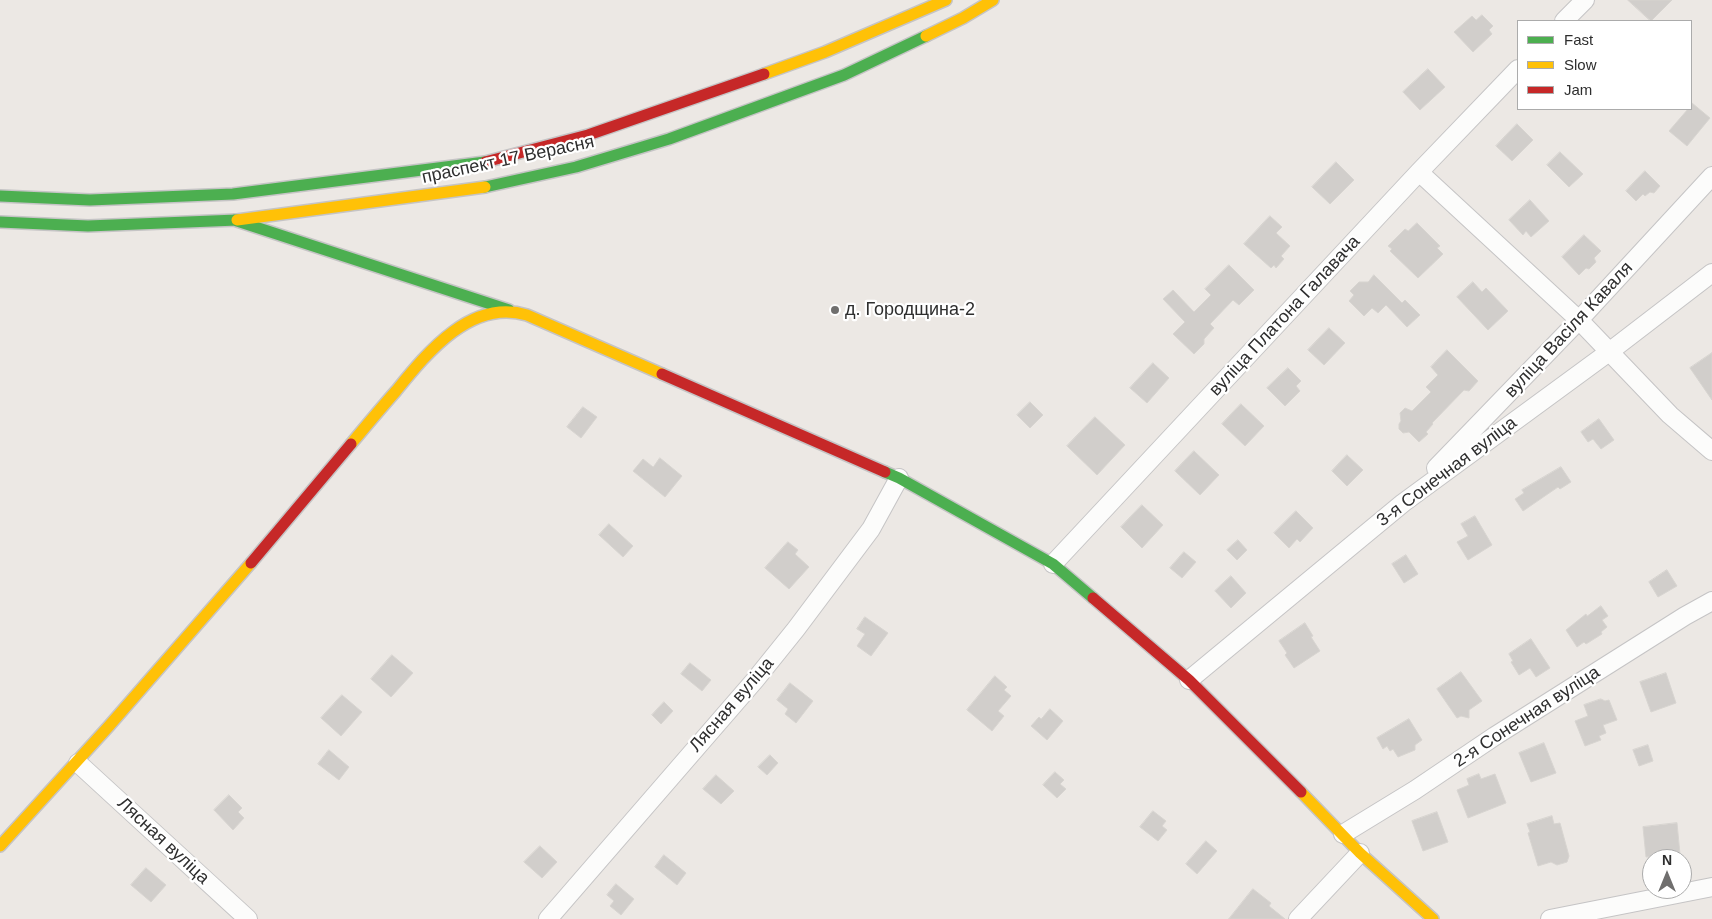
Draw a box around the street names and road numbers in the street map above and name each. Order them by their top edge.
street label: праспект 17 Верасня [420,131,596,189]
street label: вуліца Платона Галавача [1205,231,1365,401]
street label: вуліца Васіля Каваля [1500,258,1638,402]
street label: 3-я Сонечная вуліца [1373,412,1521,532]
street label: Лясная вуліца [685,653,779,757]
street label: 2-я Сонечная вуліца [1450,662,1604,772]
street label: Лясная вуліца [113,793,213,889]

